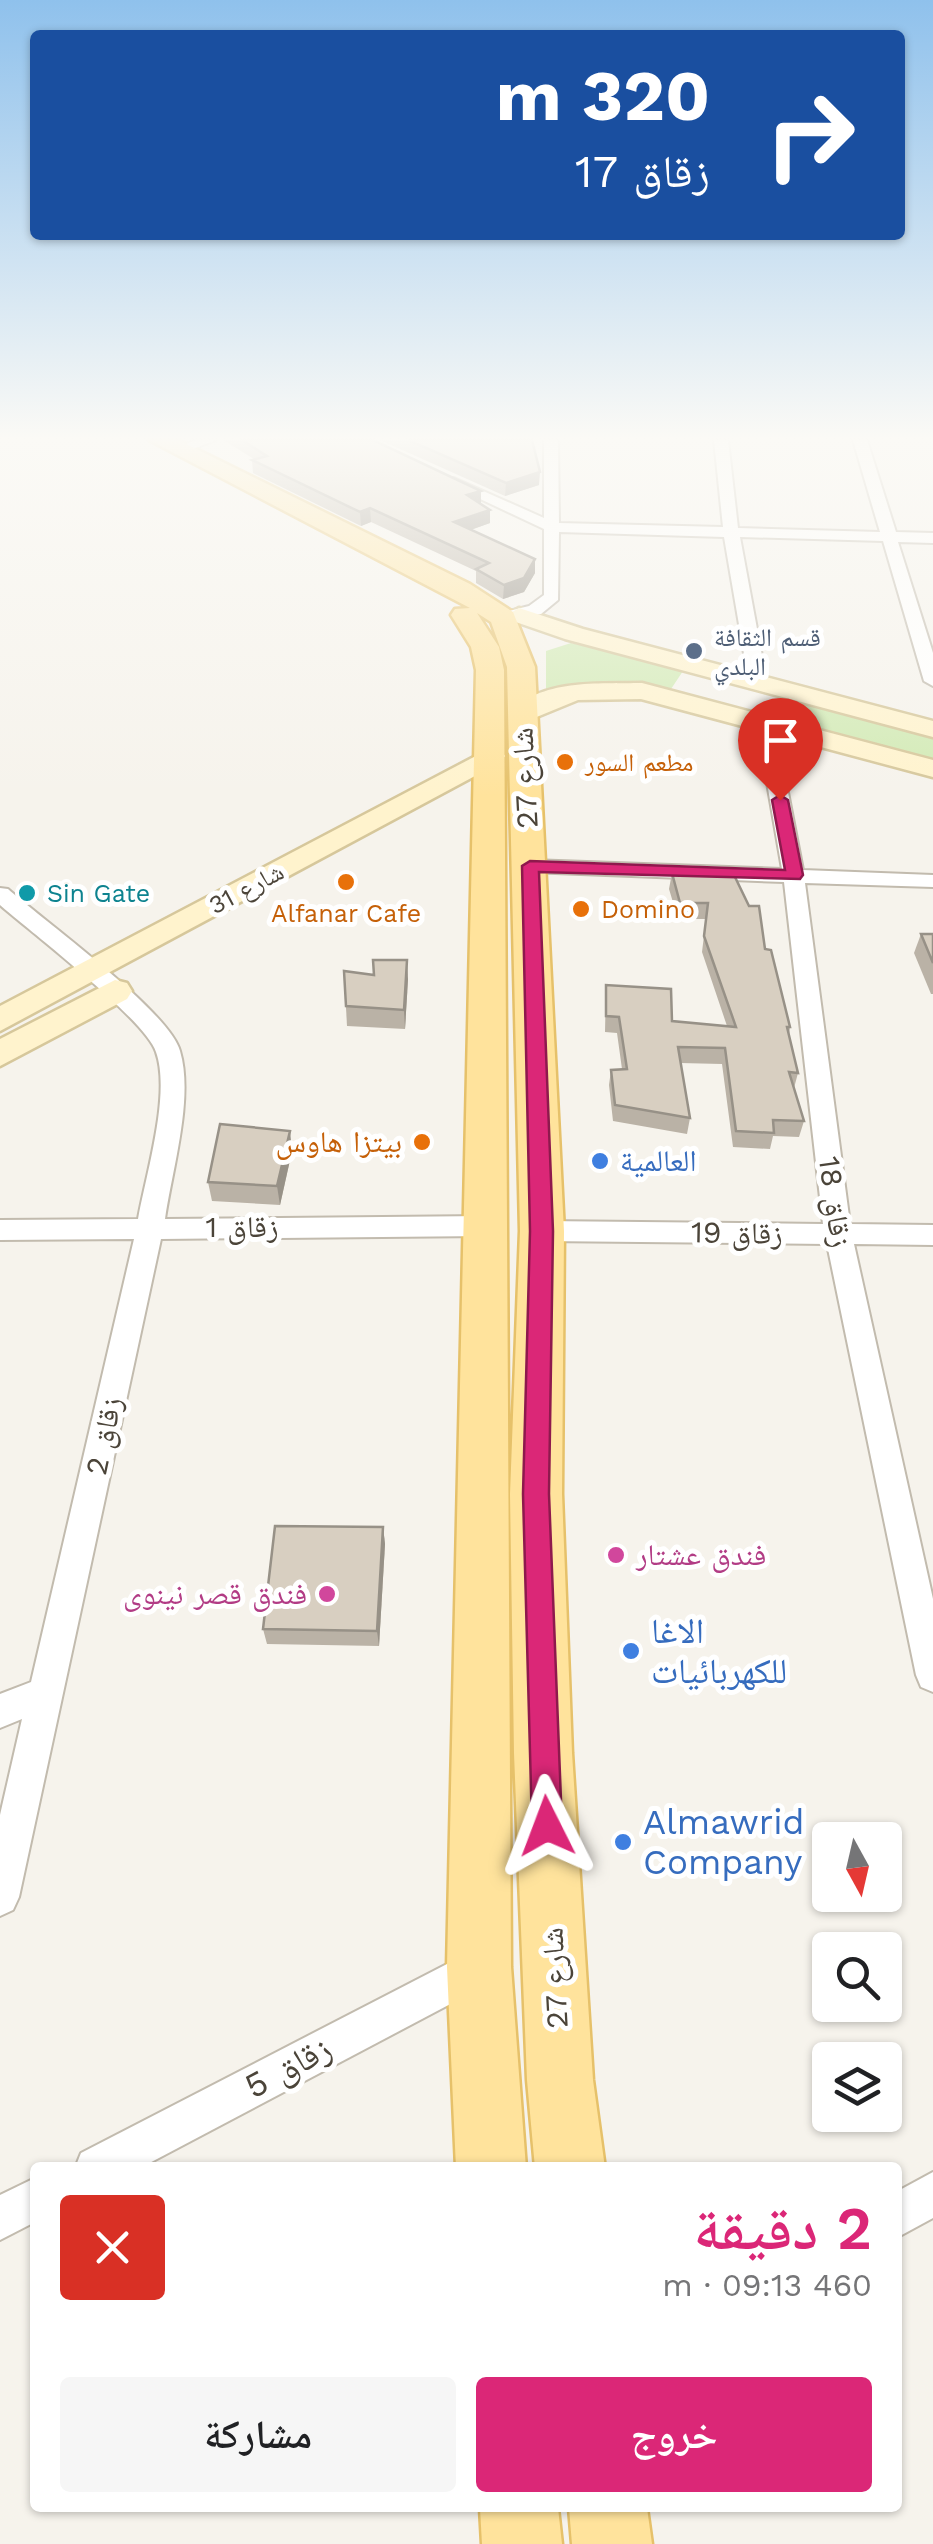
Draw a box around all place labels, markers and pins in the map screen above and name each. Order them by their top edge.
place label: قسم الثقافة البلدي [714,623,821,686]
marker: قسم الثقافة البلدي [683,640,705,662]
pin [738,698,823,801]
place label: مطعم السور [584,748,693,779]
marker: مطعم السور [554,751,576,773]
marker: Alfanar Cafe [335,871,357,893]
place label: Sin Gate [47,879,150,908]
marker: Sin Gate [16,882,38,904]
place label: Domino [601,895,695,924]
marker: Domino [570,898,592,920]
place label: Alfanar Cafe [271,899,421,928]
place label: بيتزا هاوس [275,1124,402,1160]
marker: بيتزا هاوس [411,1131,433,1153]
place label: العالمية [620,1143,697,1178]
marker: العالمية [589,1150,611,1172]
place label: فندق عشتار [635,1537,766,1573]
marker: فندق عشتار [605,1544,627,1566]
place label: فندق قصر نينوى [123,1576,307,1612]
marker: فندق قصر نينوى [316,1583,338,1605]
place label: الاغا للكهربائيات [651,1610,787,1692]
marker: الاغا للكهربائيات [620,1640,642,1662]
place label: Almawrid Company [643,1801,804,1883]
marker: Almawrid Company [612,1831,634,1853]

